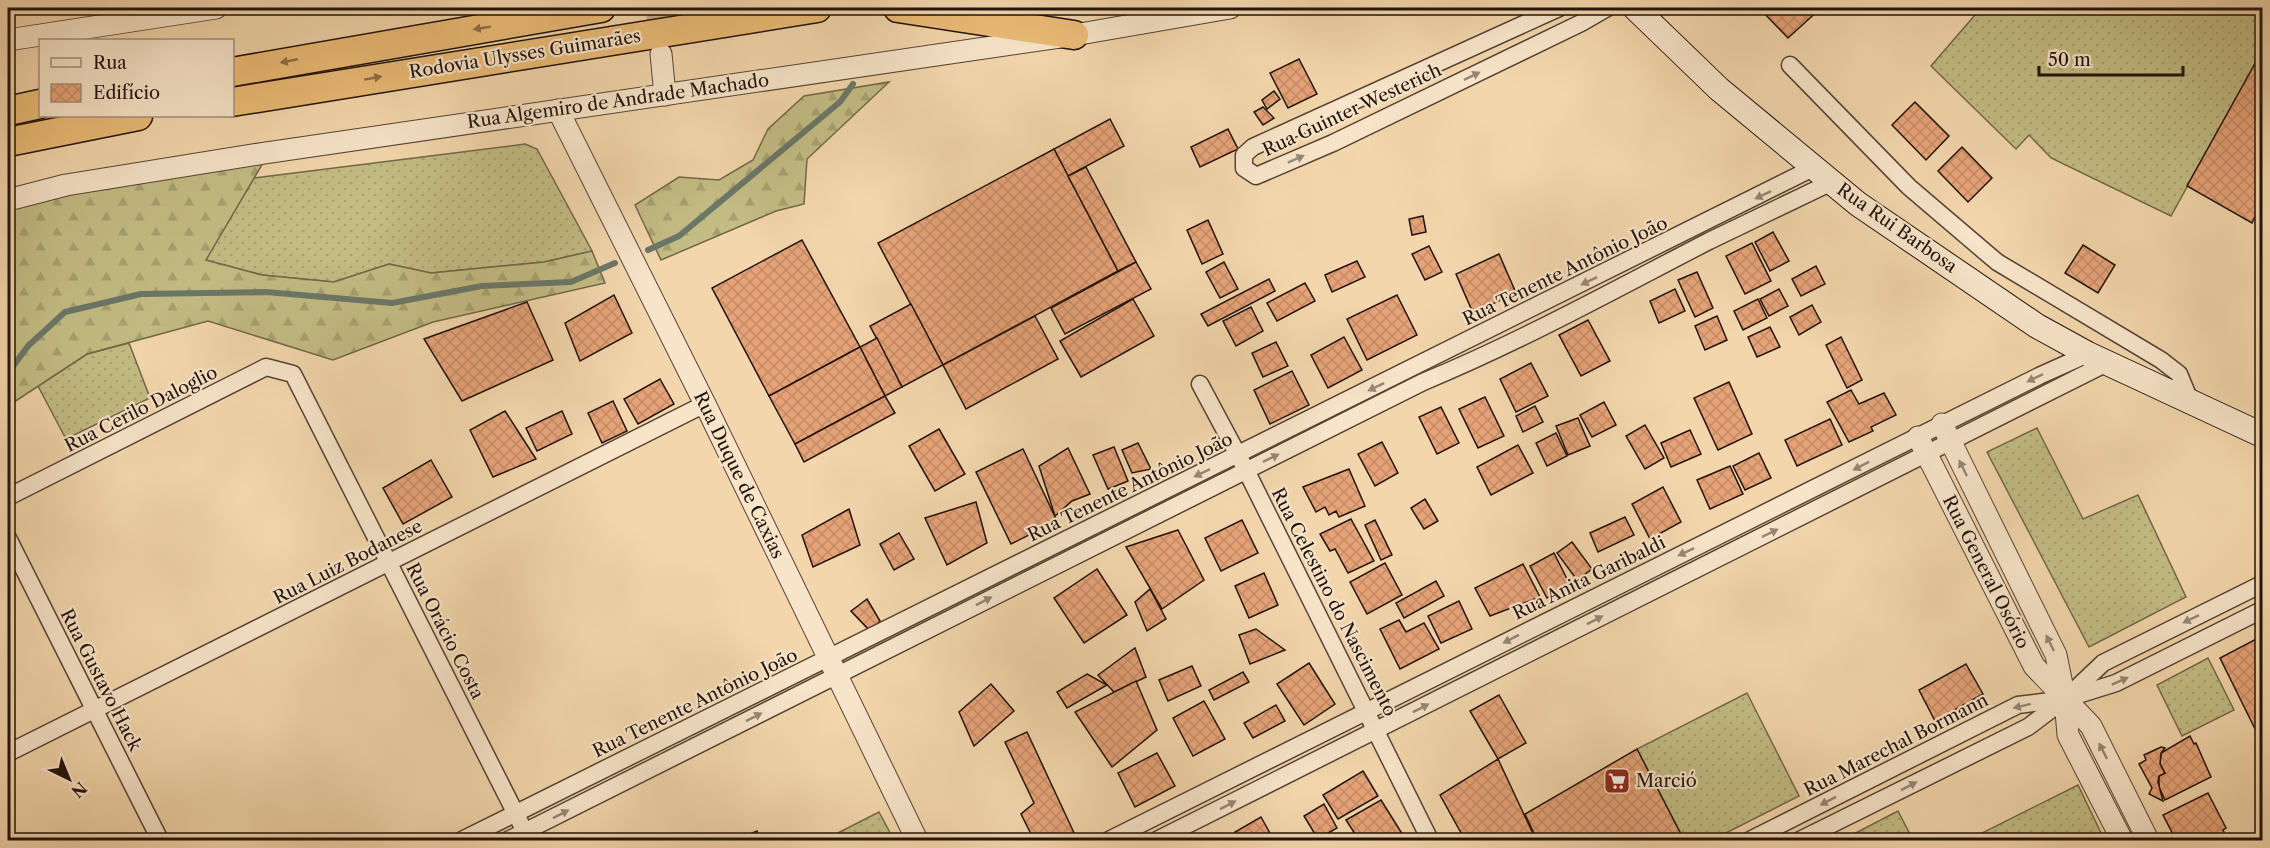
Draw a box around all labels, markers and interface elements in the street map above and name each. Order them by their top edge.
one-way arrow [472,23,491,32]
street label: Rodovia Ulysses Guimarães [408,25,642,83]
legend [39,39,234,117]
scale bar [2039,39,2183,77]
text: 50 m [2048,49,2091,71]
text: Rua [93,52,127,74]
one-way arrow [280,57,299,66]
street label: Rua Guinter Westerich [1259,59,1445,161]
street label: Rua Algemiro de Andrade Machado [466,69,770,133]
one-way arrow [1464,71,1481,80]
one-way arrow [364,73,383,82]
text: Edifício [93,82,160,104]
one-way arrow [1287,154,1305,163]
street label: Rua Rui Barbosa [1833,178,1962,278]
one-way arrow [1755,190,1772,199]
street label: Rua Tenente Antônio João [1459,212,1671,330]
one-way arrow [1580,277,1597,286]
street label: Rua Cerilo Daloglio [61,361,221,457]
one-way arrow [2026,372,2044,382]
one-way arrow [1368,382,1385,391]
street label: Rua Duque de Caxias [689,388,789,562]
street label: Rua Tenente Antônio João [1024,428,1236,546]
one-way arrow [1263,453,1280,462]
one-way arrow [1959,460,1968,477]
one-way arrow [1852,461,1869,470]
one-way arrow [1193,469,1210,478]
street label: Rua Celestino do Nascimento [1267,484,1401,720]
street label: Rua General Osório [1938,492,2034,652]
street label: Rua Luiz Bodanese [270,515,426,609]
one-way arrow [1761,528,1778,537]
street label: Rua Anita Garibaldi [1509,531,1669,625]
one-way arrow [1677,547,1694,557]
street label: Rua Orácio Costa [401,559,489,703]
one-way arrow [976,597,993,606]
street label: Rua Gustavo Hack [56,605,147,756]
one-way arrow [1587,615,1604,625]
one-way arrow [2183,615,2200,624]
one-way arrow [1503,634,1520,643]
one-way arrow [2045,635,2054,652]
street label: Rua Tenente Antônio João [589,644,801,762]
one-way arrow [2111,676,2128,685]
street label: Rua Marechal Bormann [1800,689,1992,801]
one-way arrow [2013,702,2031,712]
one-way arrow [1412,703,1430,713]
one-way arrow [745,712,762,722]
one-way arrow [2099,742,2108,759]
north arrow [39,749,99,809]
supermarket icon: Marció [1602,766,1632,796]
place label: Marció [1636,770,1697,792]
text: N [67,778,91,802]
one-way arrow [1900,781,1917,791]
one-way arrow [1820,796,1837,806]
one-way arrow [1220,800,1237,810]
one-way arrow [552,809,569,819]

